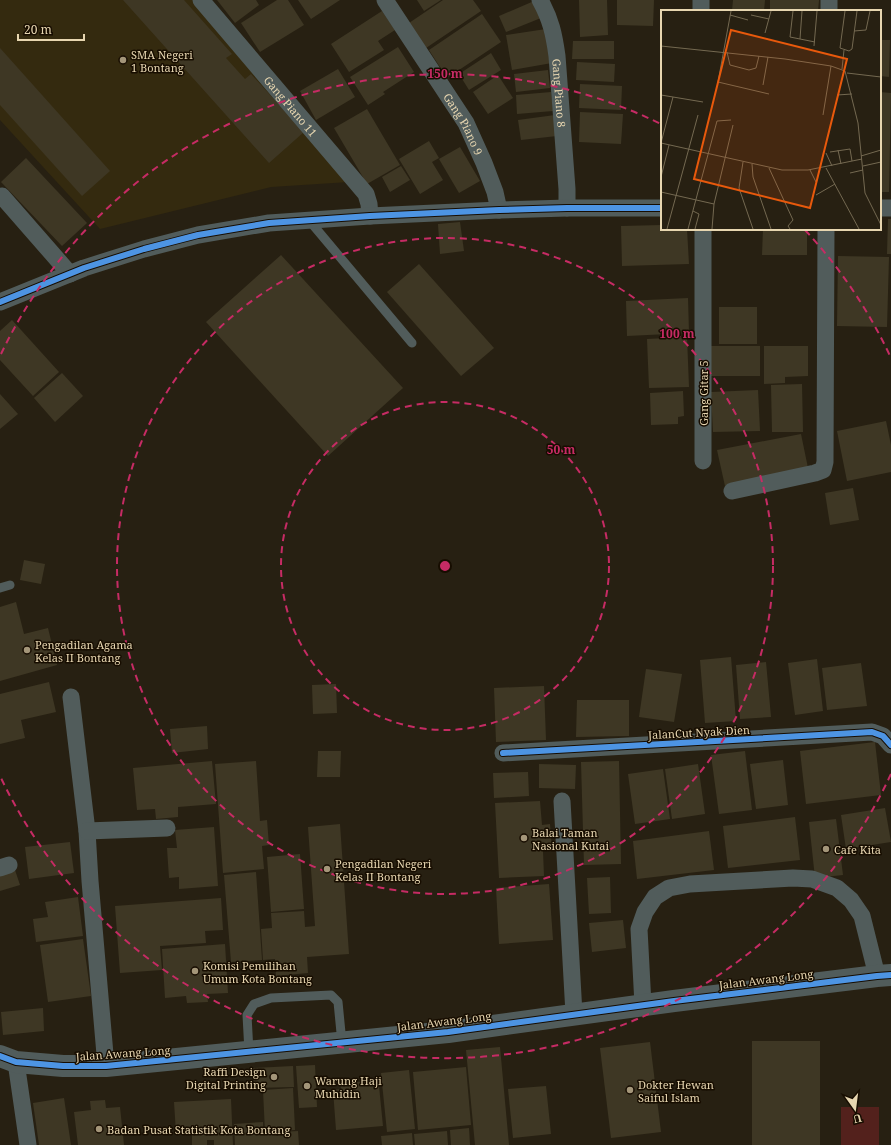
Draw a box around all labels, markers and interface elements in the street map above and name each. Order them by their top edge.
inset map [661,10,881,230]
scale bar [18,16,84,42]
text: 20 m [24,21,52,38]
place label: SMA Negeri 1 Bontang [131,47,193,75]
marker: SMA Negeri 1 Bontang [118,55,128,65]
street label: Gang Piano 8 [550,58,570,128]
text: 150 m [427,65,463,82]
street label: Gang Piano 11 [261,72,321,139]
street label: Gang Piano 9 [441,90,487,157]
text: 100 m [659,325,695,342]
street label: Gang Gitar 5 [696,360,711,426]
text: 50 m [547,441,575,458]
centre of rings [438,559,452,573]
place label: Pengadilan Agama Kelas II Bontang [35,637,133,665]
marker: Pengadilan Agama Kelas II Bontang [22,645,32,655]
street label: JalanCut Nyak Dien [647,722,750,742]
place label: Balai Taman Nasional Kutai [532,825,610,853]
marker: Balai Taman Nasional Kutai [519,833,529,843]
place label: Cafe Kita [834,842,881,857]
marker: Cafe Kita [821,844,831,854]
place label: Pengadilan Negeri Kelas II Bontang [335,856,432,884]
marker: Pengadilan Negeri Kelas II Bontang [322,864,332,874]
place label: Komisi Pemilihan Umum Kota Bontang [203,958,312,986]
marker: Komisi Pemilihan Umum Kota Bontang [190,966,200,976]
street label: Jalan Awang Long [717,966,814,992]
street label: Jalan Awang Long [395,1008,492,1034]
street label: Jalan Awang Long [74,1042,171,1064]
place label: Raffi Design Digital Printing [186,1064,266,1092]
marker: Raffi Design Digital Printing [269,1072,279,1082]
place label: Warung Haji Muhidin [315,1073,382,1101]
place label: Dokter Hewan Saiful Islam [638,1077,714,1105]
marker: Warung Haji Muhidin [302,1081,312,1091]
marker: Dokter Hewan Saiful Islam [625,1085,635,1095]
north arrow [835,1089,875,1129]
text: U [851,1111,863,1128]
place label: Badan Pusat Statistik Kota Bontang [107,1122,290,1137]
marker: Badan Pusat Statistik Kota Bontang [94,1124,104,1134]

